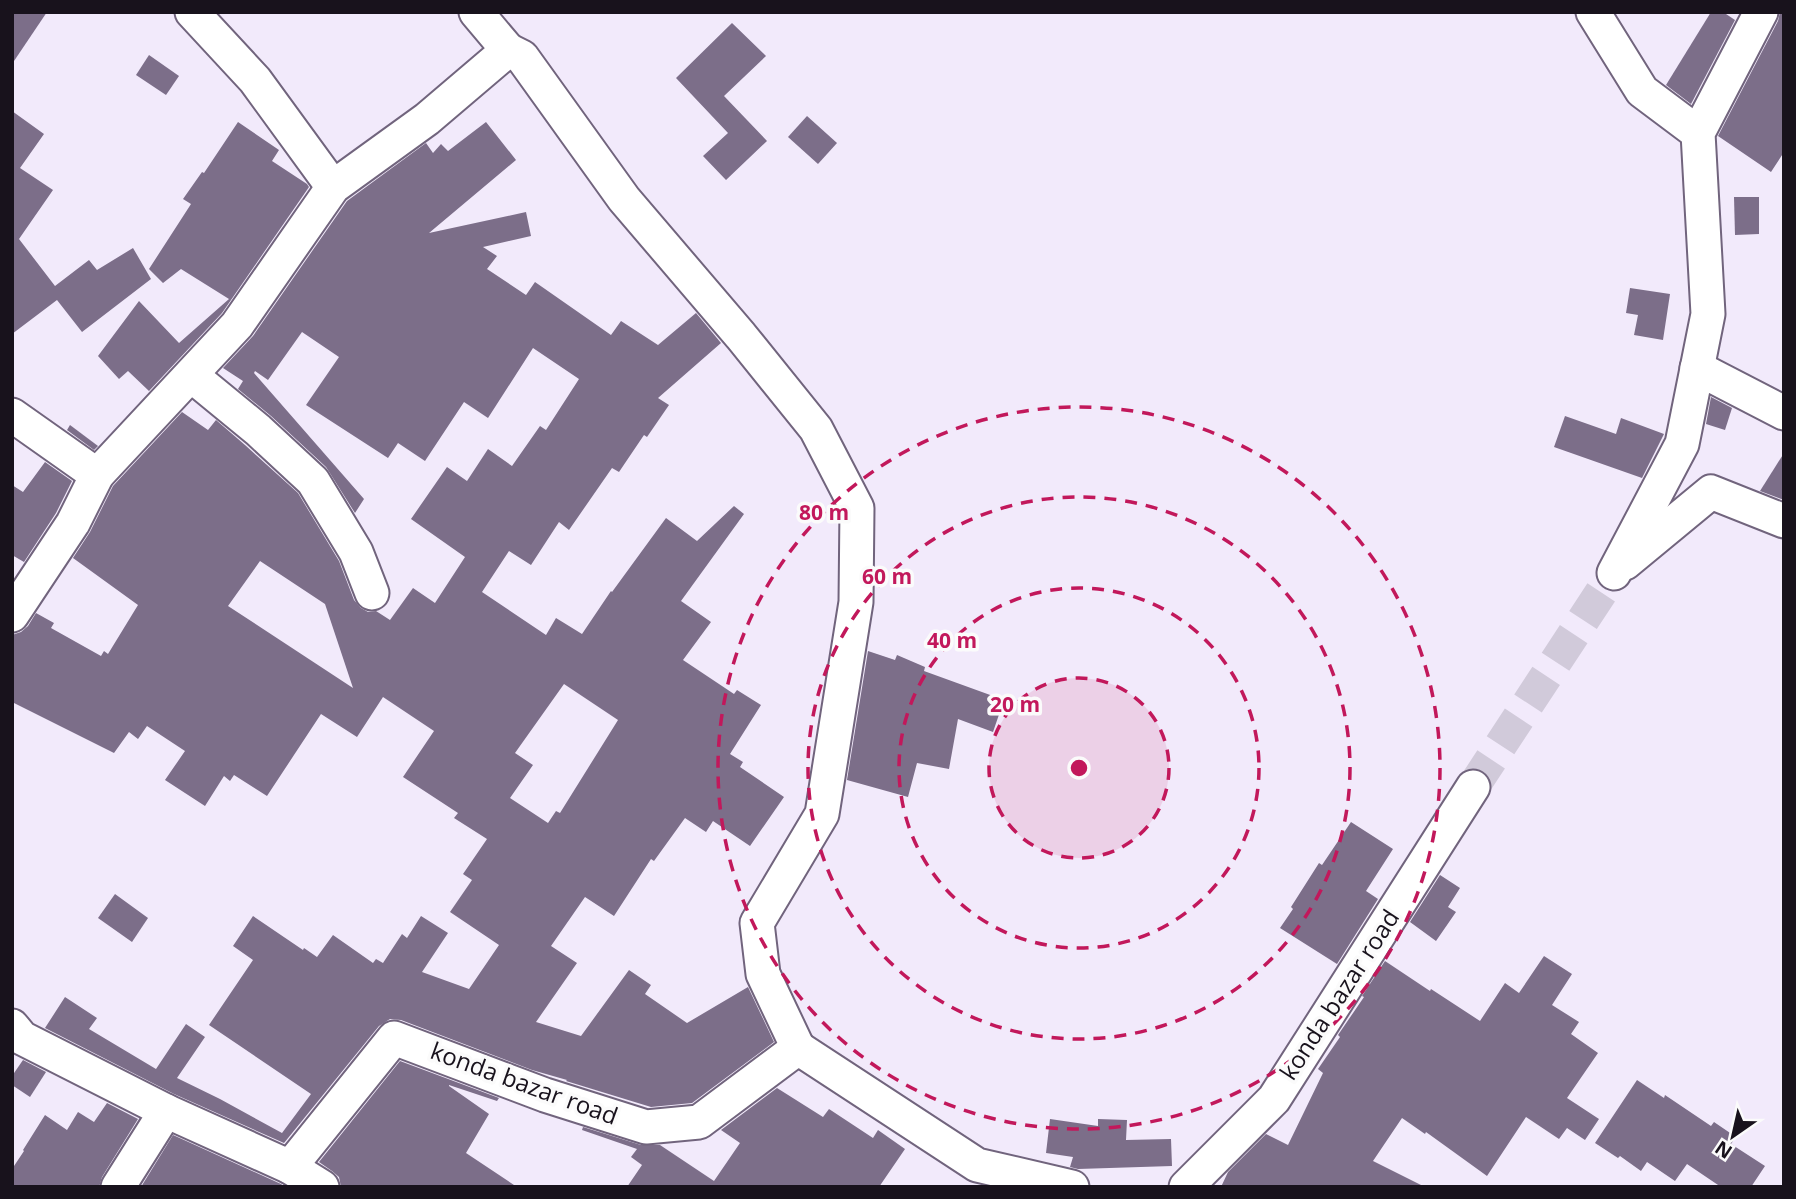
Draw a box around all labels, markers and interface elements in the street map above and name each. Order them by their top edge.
text: 80 m [799,498,849,526]
text: 60 m [862,562,912,590]
text: 40 m [927,626,977,654]
text: 20 m [990,690,1040,718]
centre of rings [1067,756,1091,780]
street label: konda bazar road [1271,903,1406,1086]
street label: konda bazar road [426,1033,623,1132]
north arrow [1698,1101,1768,1171]
text: N [1710,1135,1737,1165]

